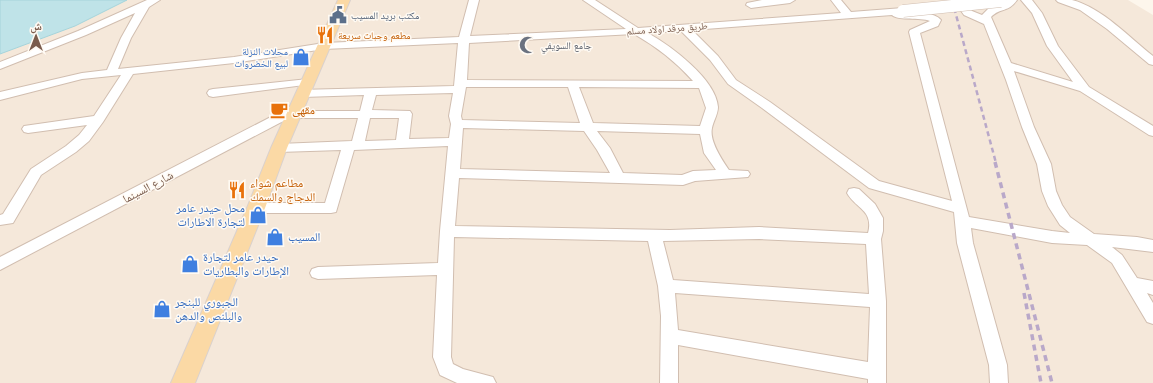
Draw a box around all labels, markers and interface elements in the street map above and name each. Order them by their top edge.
public building icon: مكتب بريد المسيب [328,5,348,25]
place label: مكتب بريد المسيب [351,8,420,23]
north arrow [16,16,56,56]
text: ش [30,18,42,34]
street label: طريق مرقد اولاد مسلم [626,18,709,39]
restaurant icon: مطعم وجبات سريعة [315,25,335,45]
place label: مطعم وجبات سريعة [338,28,411,43]
mosque icon: جامع السويفي [518,35,538,55]
place label: جامع السويفي [541,38,593,54]
place label: محلات النزلة لبيع الخضروات [234,44,288,71]
shop icon: محلات النزلة لبيع الخضروات [291,47,311,67]
cafe icon: مقهى [269,100,289,120]
place label: مقهى [292,101,315,118]
street label: شارع السينما [119,166,176,207]
place label: مطاعم شواء الدجاج والسمك [250,174,315,205]
restaurant icon: مطاعم شواء الدجاج والسمك [227,180,247,200]
place label: محل حيدر عامر لتجارة الاطارات [175,199,245,230]
shop icon: محل حيدر عامر لتجارة الاطارات [248,205,268,225]
shop icon: المسيب [265,227,285,247]
place label: المسيب [288,228,321,245]
place label: حيدر عامر لتجارة الإطارات والبطاريات [203,248,289,279]
shop icon: حيدر عامر لتجارة الإطارات والبطاريات [180,254,200,274]
place label: الجبوري للبنجر والبلنص والدهن [174,293,242,324]
shop icon: الجبوري للبنجر والبلنص والدهن [152,299,172,319]

